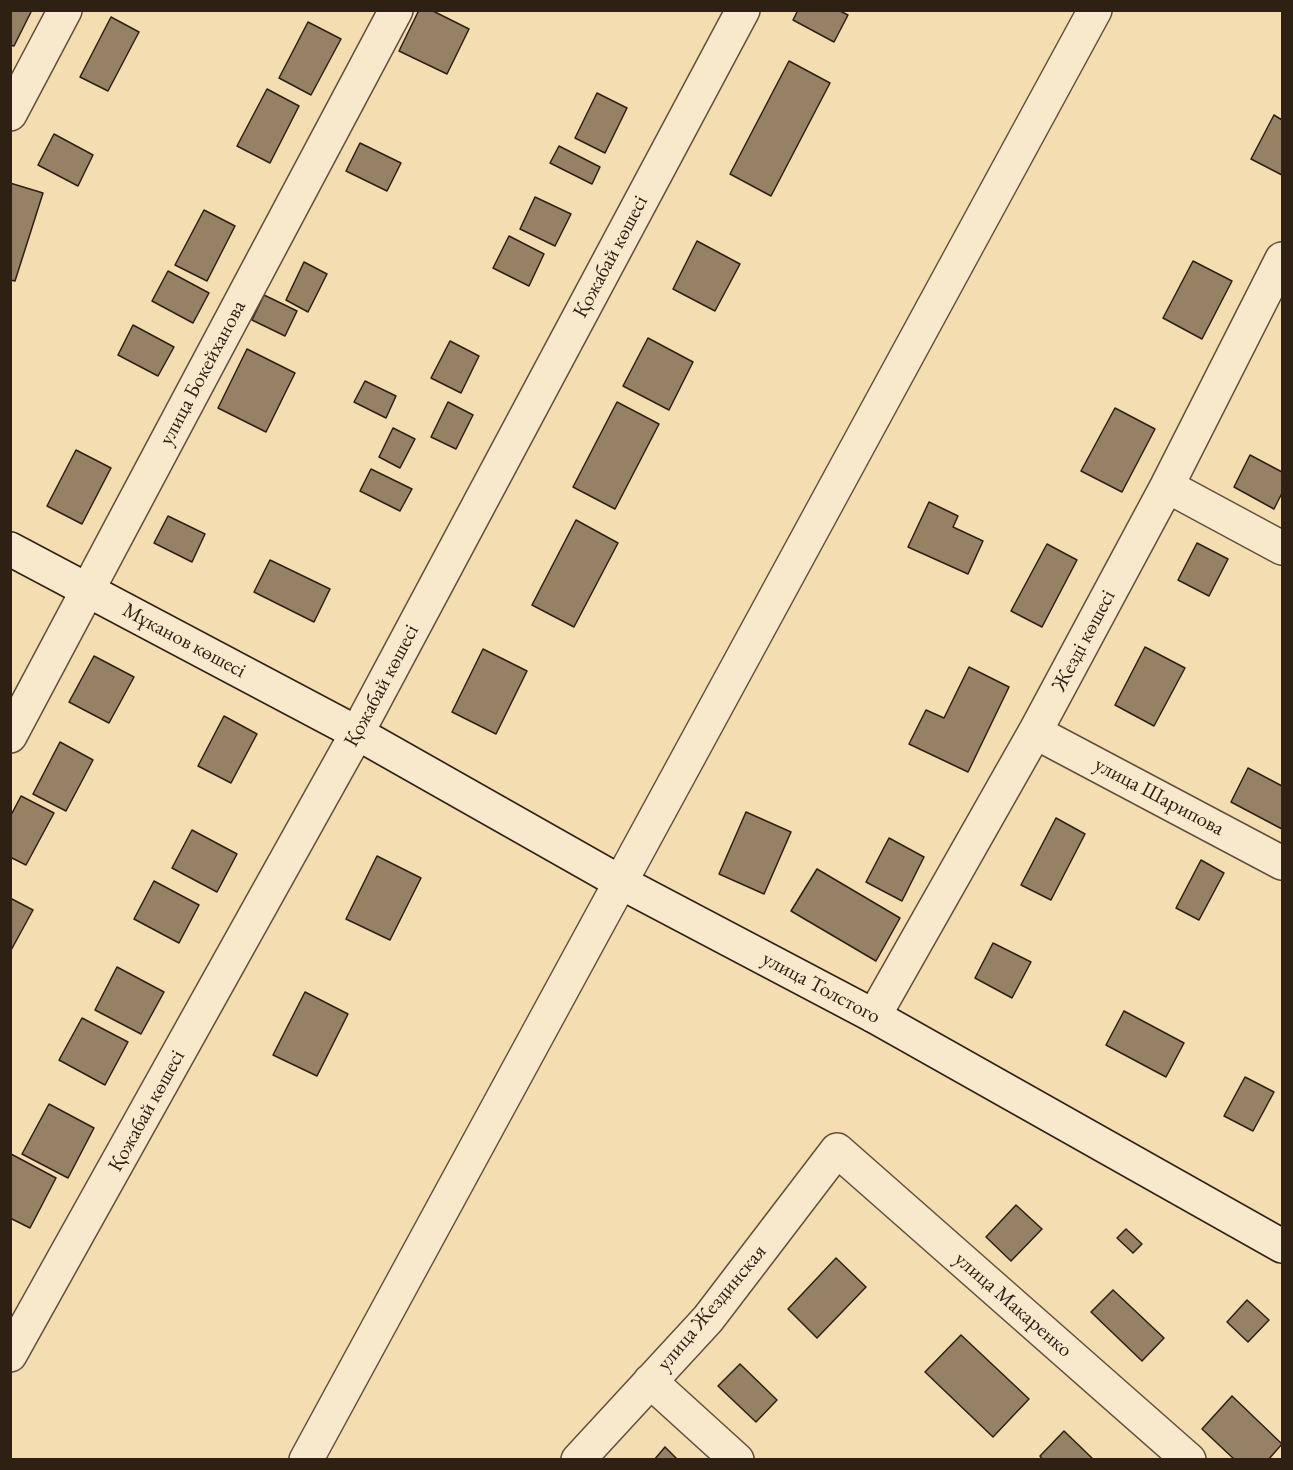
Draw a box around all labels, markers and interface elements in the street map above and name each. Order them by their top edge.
street label: Қожабай көшесі [568,191,654,323]
street label: улица Бокейханова [154,296,252,450]
street label: Жезді көшесі [1047,586,1121,696]
street label: Мұканов көшесі [118,598,250,684]
street label: Қожабай көшесі [339,620,425,752]
street label: улица Шарипова [1090,752,1228,842]
street label: улица Толстого [757,946,885,1030]
street label: Қожабай көшесі [103,1046,191,1176]
street label: улица Жездинская [652,1240,772,1376]
street label: улица Макаренко [949,1247,1077,1363]

